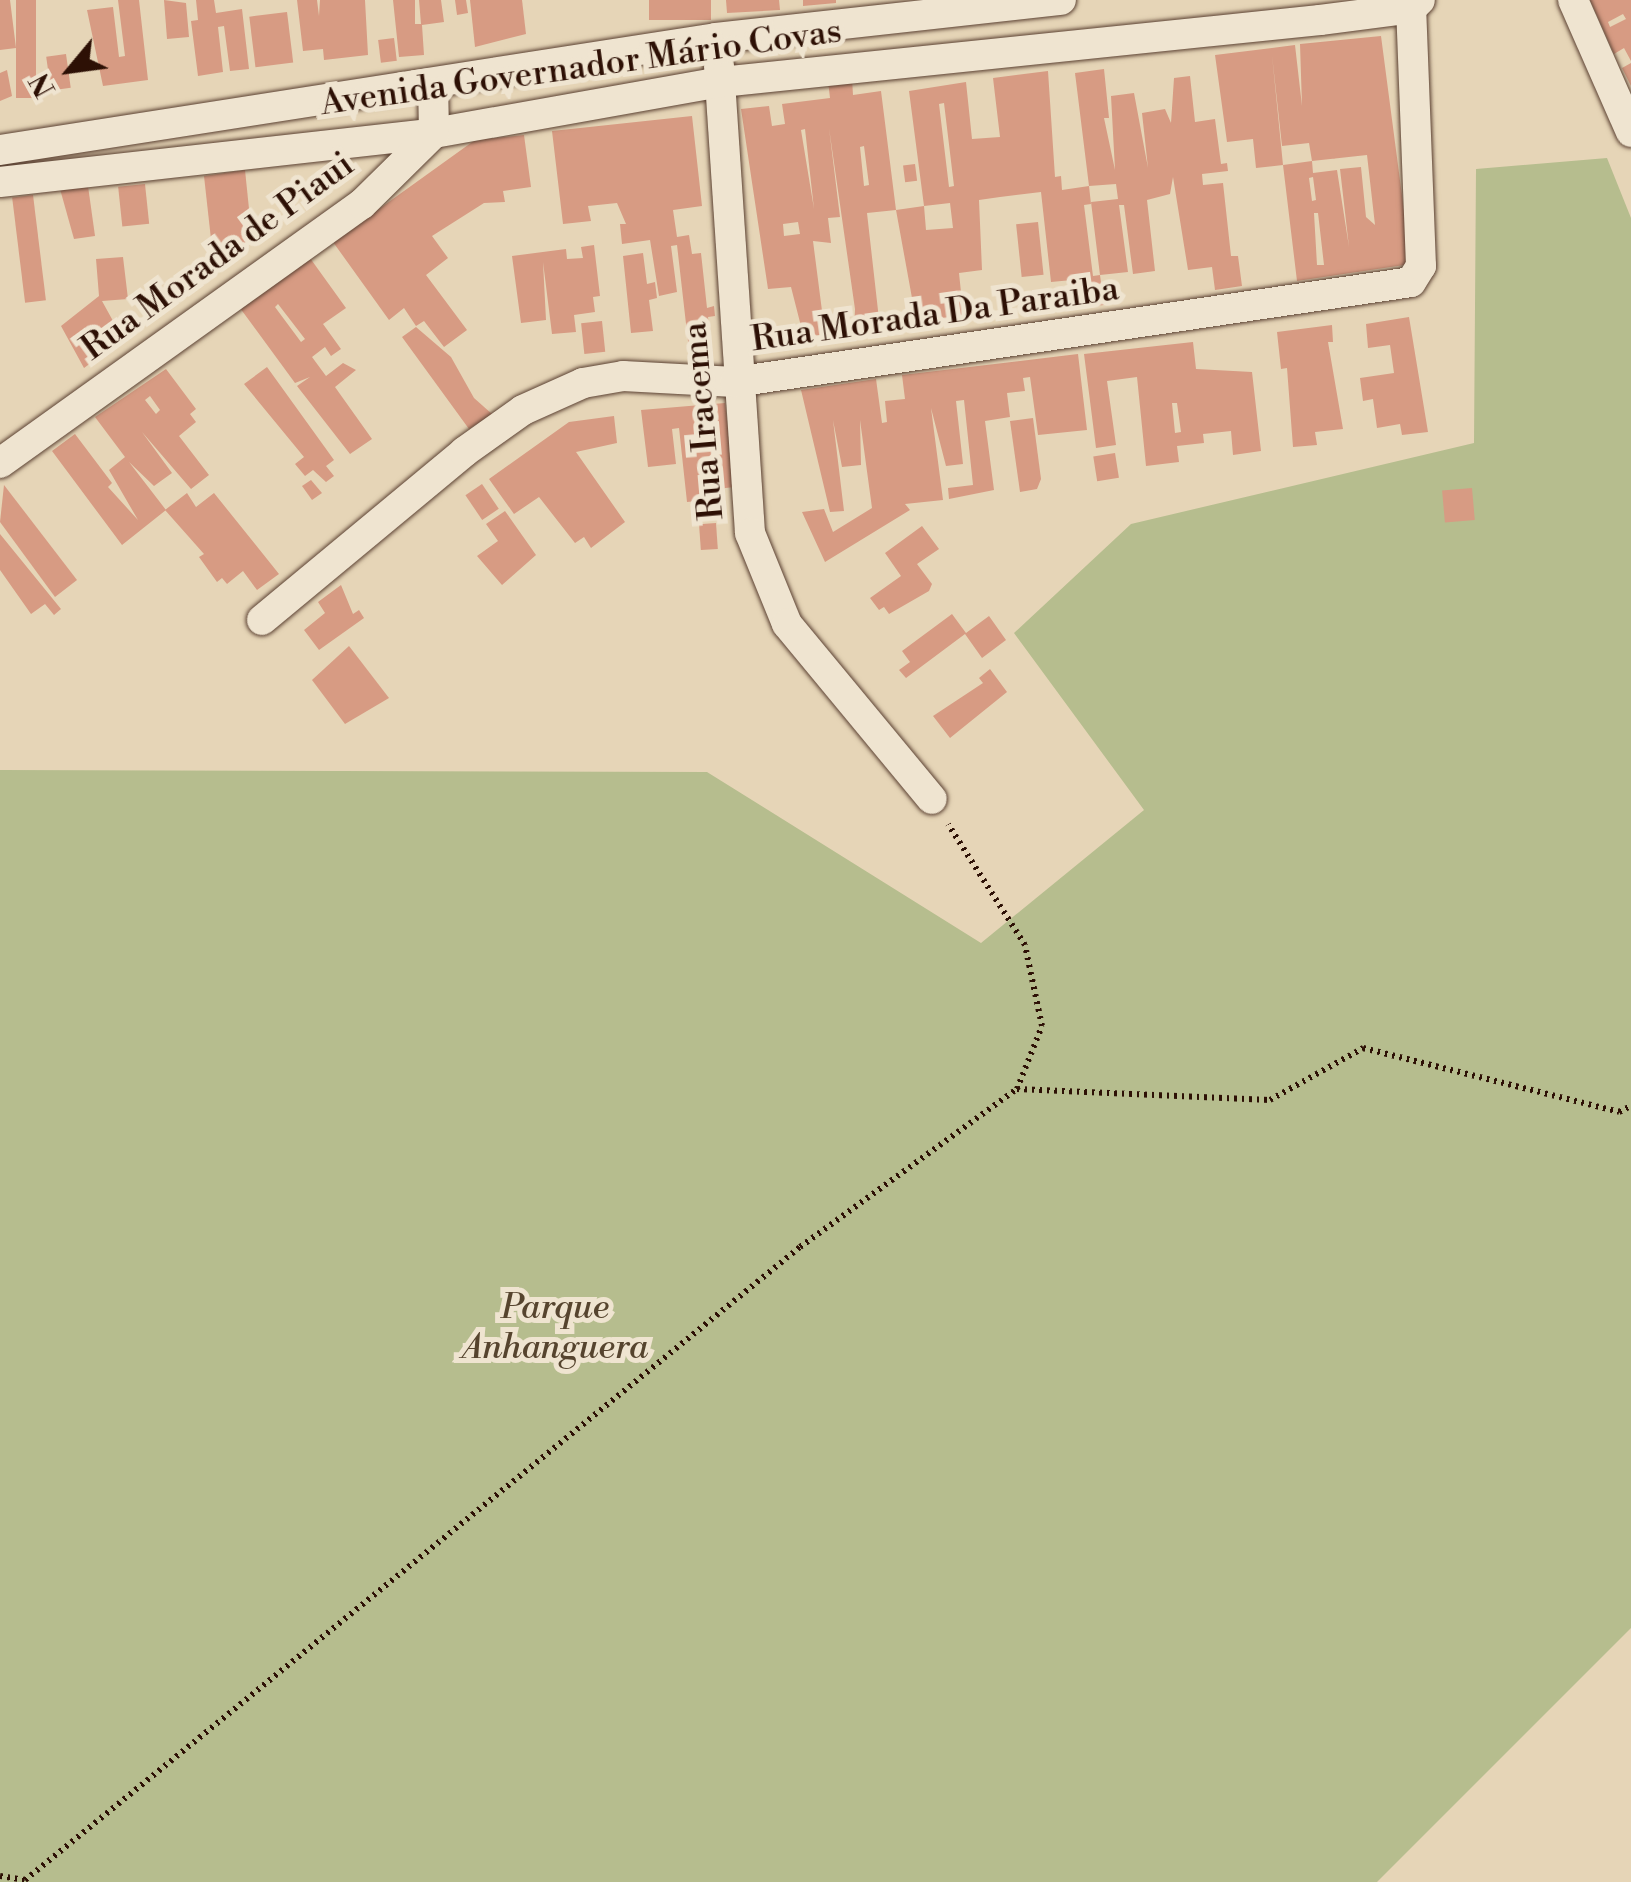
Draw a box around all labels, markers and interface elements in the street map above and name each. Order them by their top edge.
street label: Avenida Governador Mário Covas [318,11,844,125]
north arrow [20,20,120,120]
text: N [23,67,64,103]
street label: Rua Morada de Piaui [74,144,362,370]
street label: Rua Morada Da Paraiba [748,268,1122,362]
street label: Rua Iracema [674,320,734,522]
park label: Parque Anhanguera [462,1287,648,1369]

